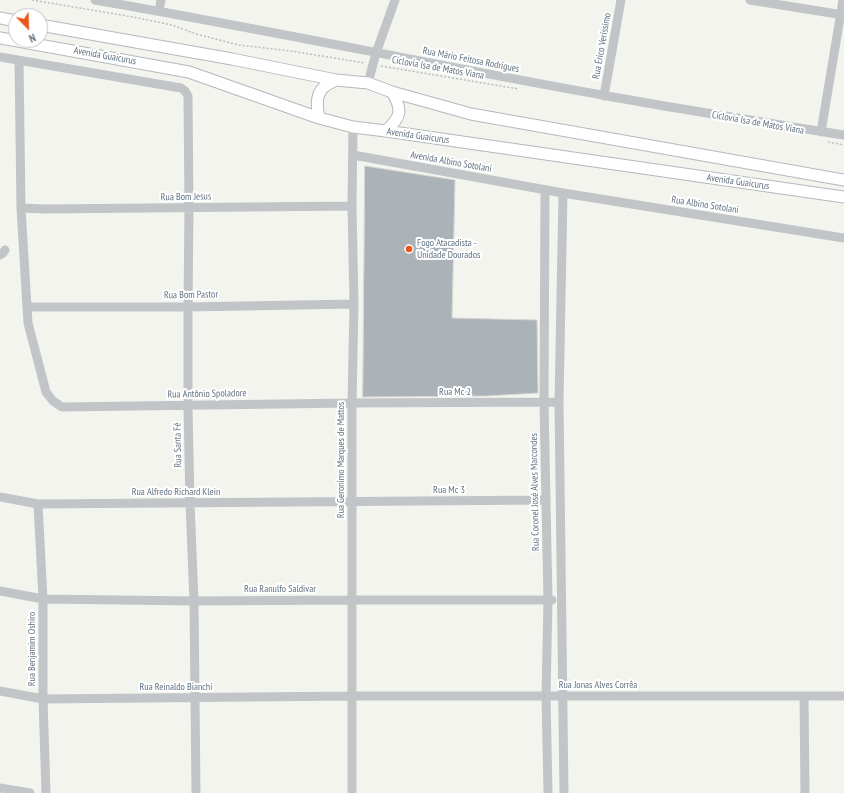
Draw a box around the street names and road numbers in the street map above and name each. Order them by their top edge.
street label: Rua Érico Veríssimo [590,12,614,80]
street label: Avenida Guaicurus [73,45,137,67]
street label: Rua Mário Feitosa Rodrigues [422,45,520,75]
street label: Ciclovia Isa de Matos Viana [391,54,485,82]
street label: Ciclovia Isa de Matos Viana [711,109,805,137]
street label: Avenida Guaicurus [386,126,450,146]
street label: Avenida Albino Sotolani [409,149,493,175]
street label: Avenida Guaicurus [706,172,770,192]
street label: Rua Bom Jesus [161,191,211,203]
street label: Rua Albino Sotolani [670,194,740,216]
street label: Rua Bom Pastor [164,289,218,301]
street label: Rua Mc 2 [439,386,471,398]
street label: Rua Antônio Spoladore [167,387,247,401]
street label: Rua Geronimo Marques de Mattos [335,402,347,518]
street label: Rua Santa Fé [172,422,184,468]
street label: Rua Coronel José Alves Marcondes [528,433,542,551]
street label: Rua Mc 3 [433,484,465,496]
street label: Rua Alfredo Richard Klein [132,486,220,498]
street label: Rua Ranulfo Saldivar [244,583,316,595]
street label: Rua Benjamim Oshiro [26,612,38,686]
street label: Rua Jonas Alves Corrêa [559,679,637,691]
street label: Rua Reinaldo Bianchi [140,681,212,693]

